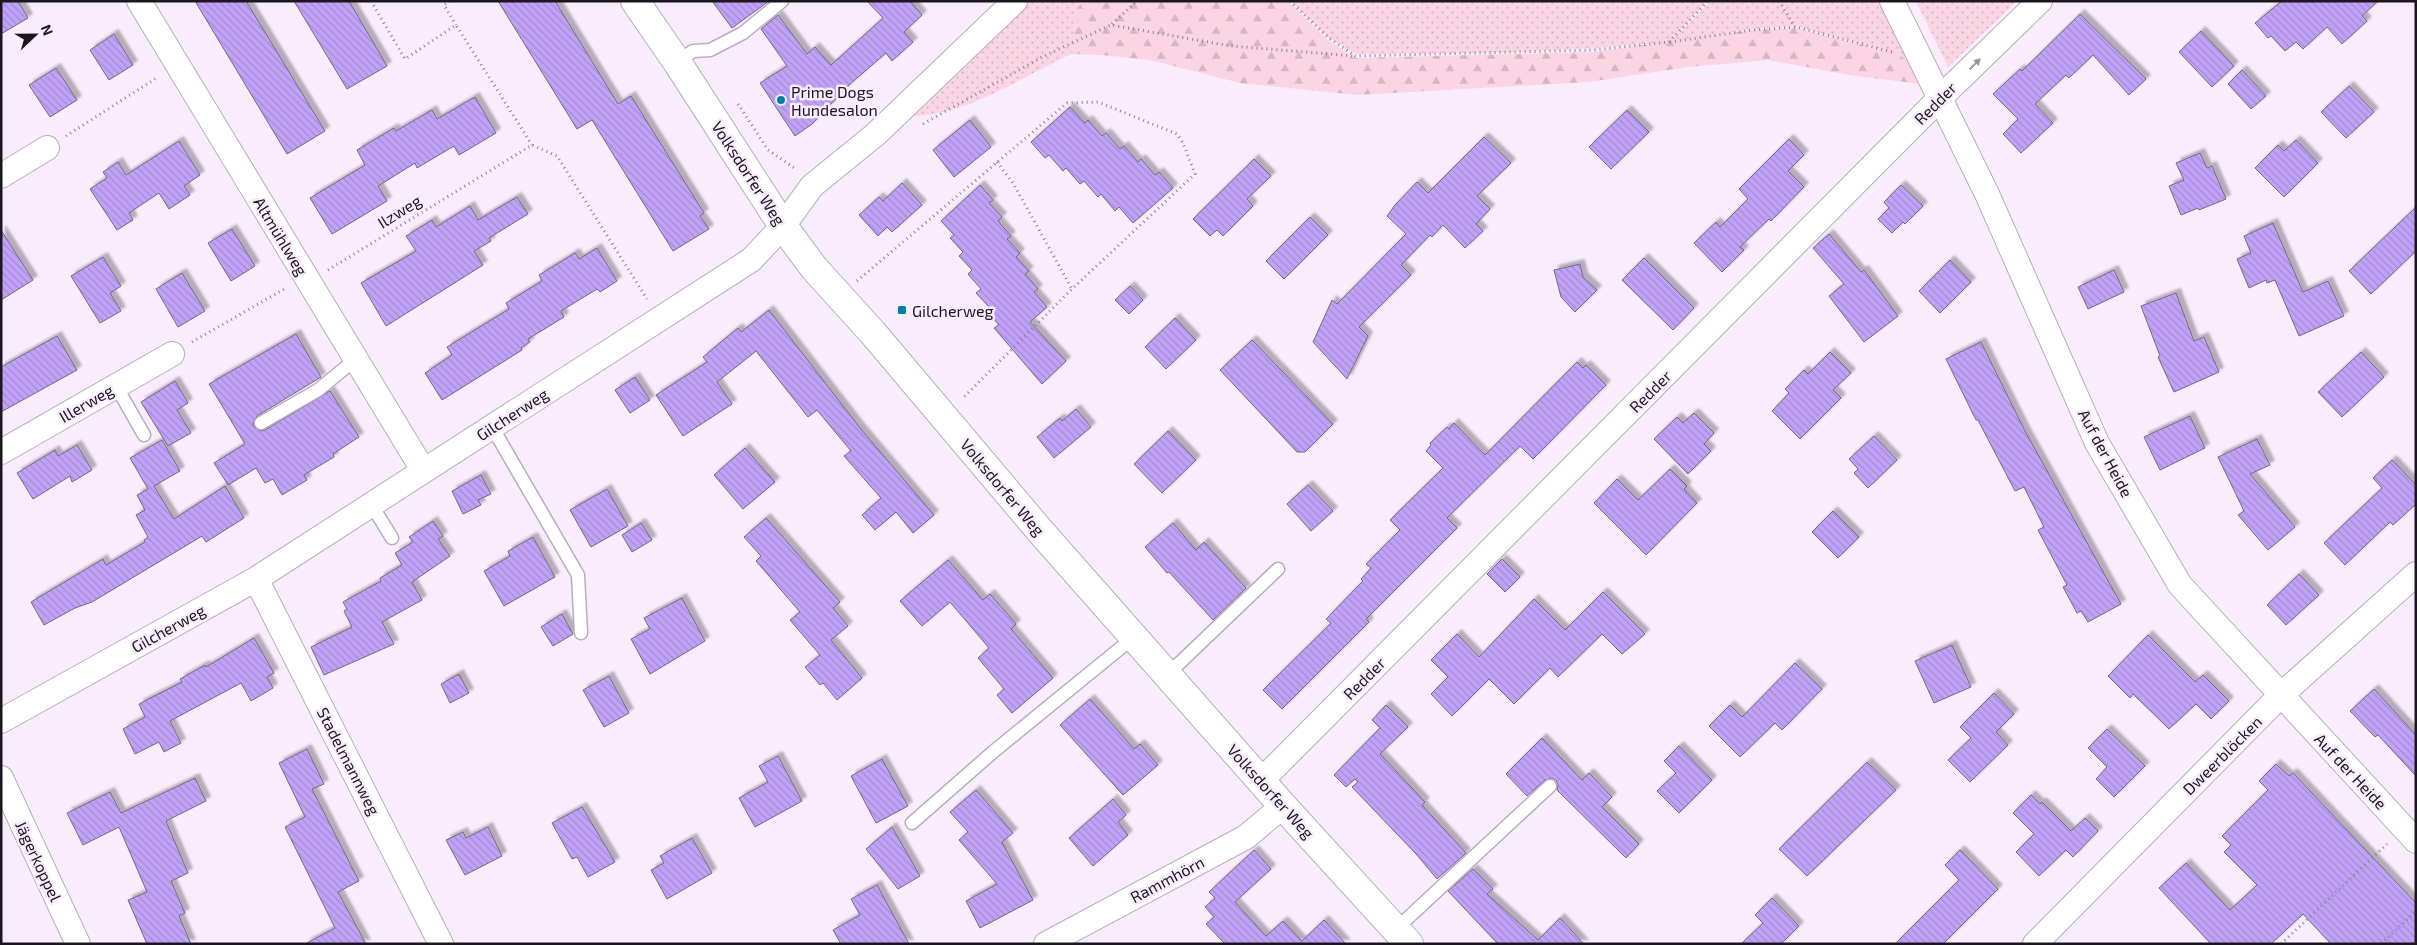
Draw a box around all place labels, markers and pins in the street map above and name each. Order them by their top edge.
place label: Prime Dogs Hundesalon [791,82,878,119]
marker: Prime Dogs Hundesalon [775,94,787,106]
place label: Gilcherweg [912,301,994,320]
marker: Gilcherweg [896,304,908,316]

